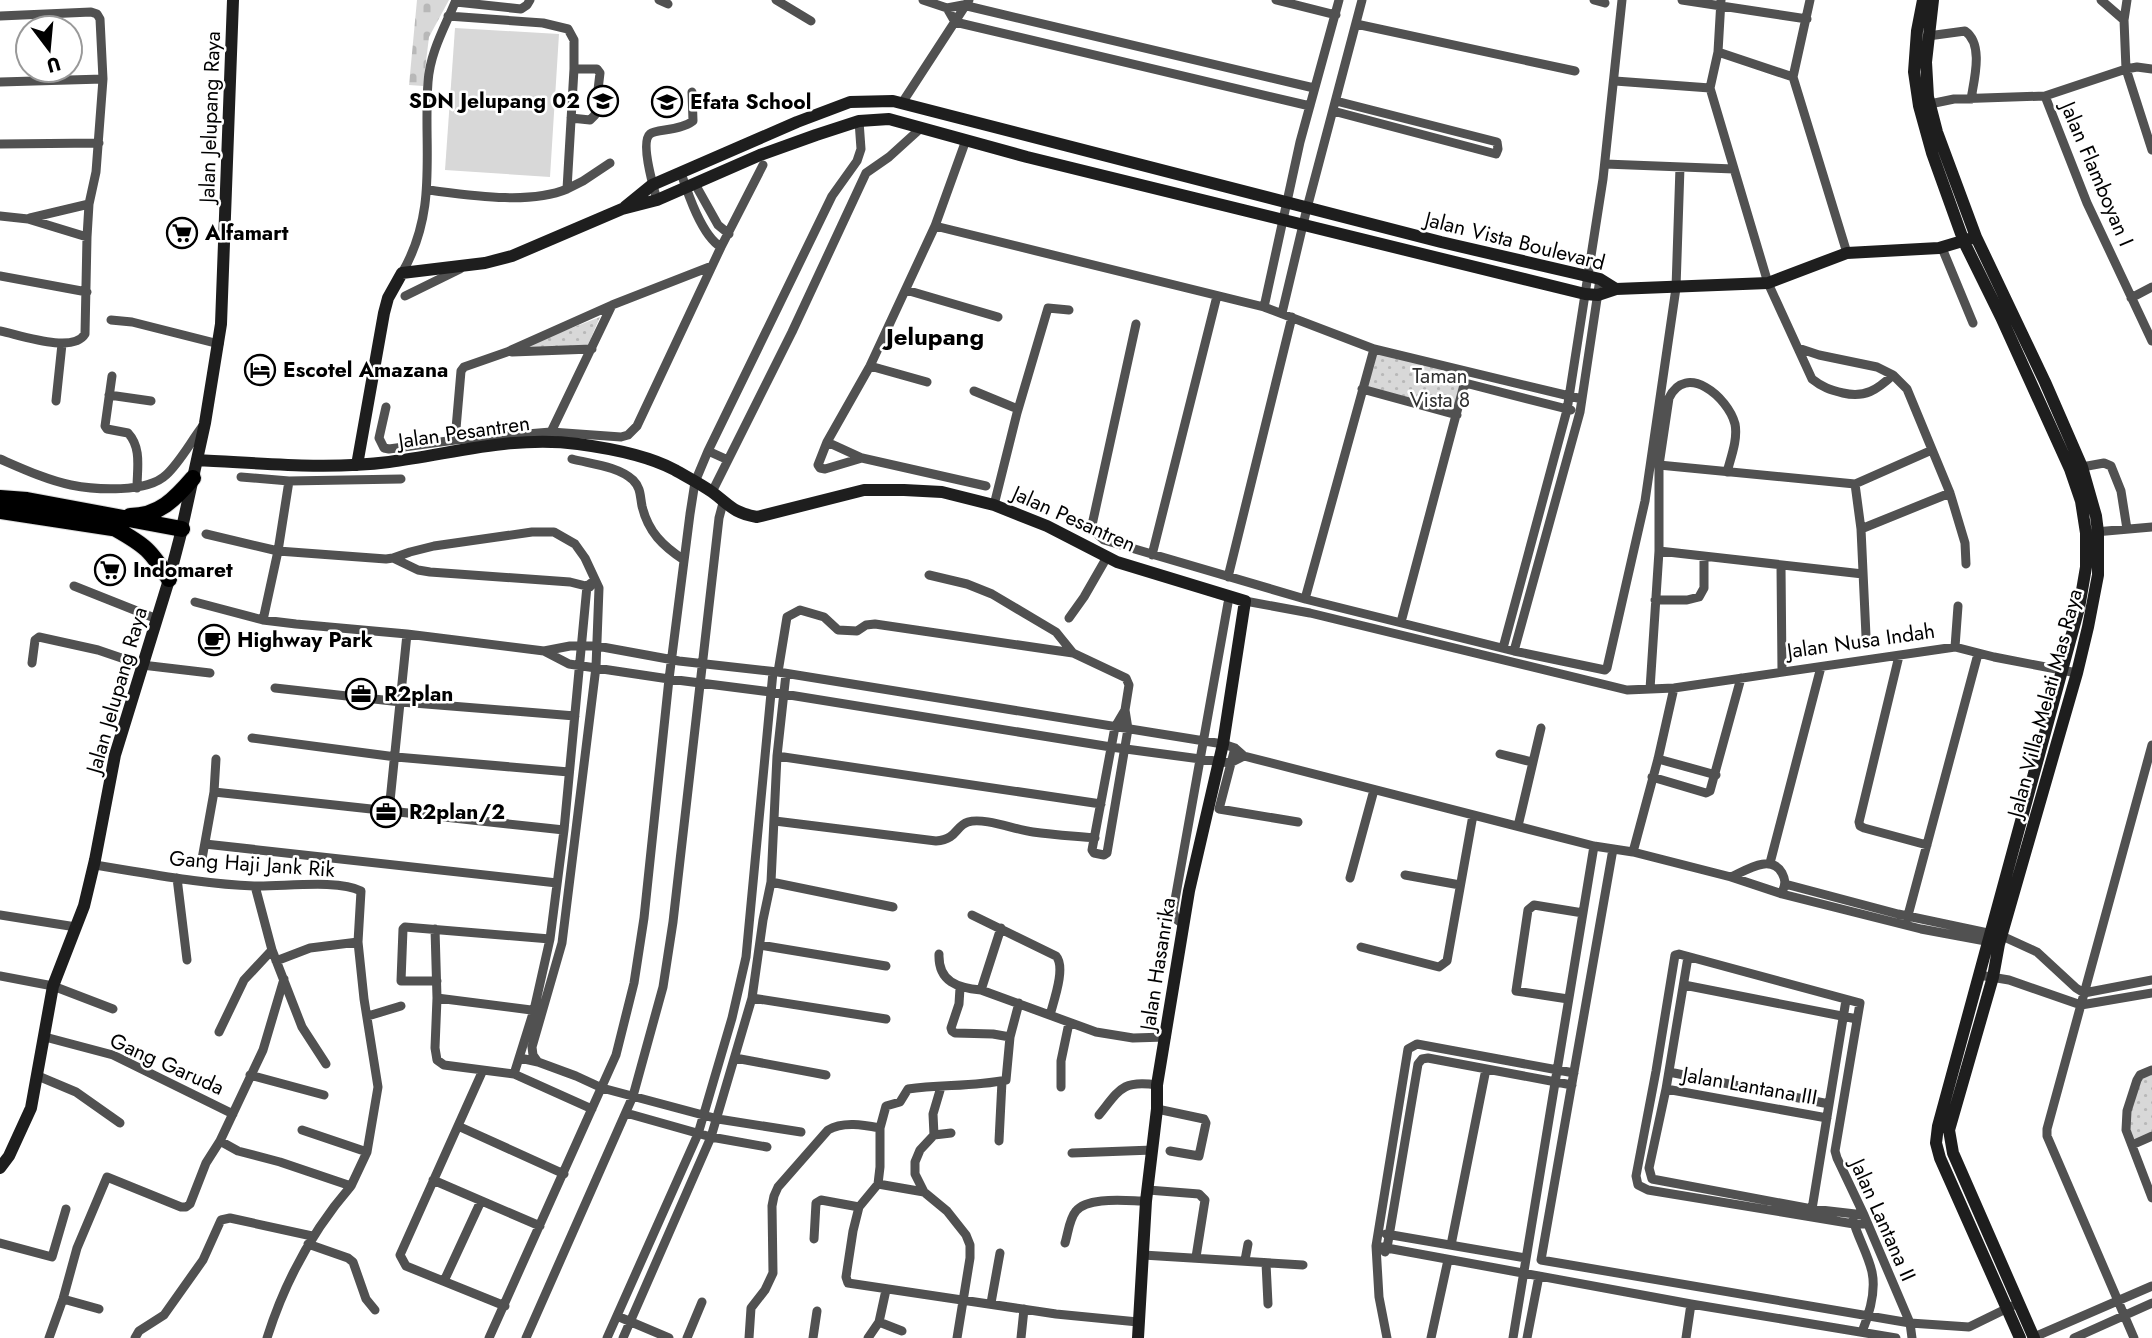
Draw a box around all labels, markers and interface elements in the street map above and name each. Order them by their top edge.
north arrow [14,14,84,84]
street label: Jalan Jelupang Raya [192,31,228,206]
text: U [43,50,64,80]
school or university icon: SDN Jelupang 02 [586,84,620,118]
school or university icon: Efata School [650,85,684,119]
place label: SDN Jelupang 02 [409,86,580,116]
place label: Efata School [690,87,811,117]
street label: Jalan Flamboyan I [2052,94,2141,251]
street label: Jalan Vista Boulevard [1419,203,1608,278]
supermarket icon: Alfamart [165,216,199,250]
place label: Alfamart [204,218,289,248]
district label: Jelupang [882,319,984,354]
hotel icon: Escotel Amazana [243,353,277,387]
place label: Escotel Amazana [283,355,448,385]
park label: Taman Vista 8 [1410,361,1470,415]
street label: Jalan Pesantren [393,408,532,456]
street label: Jalan Pesantren [1005,477,1141,560]
supermarket icon: Indomaret [93,553,127,587]
place label: Indomaret [133,555,233,585]
street label: Jalan Villa Melati Mas Raya [1999,585,2090,823]
street label: Jalan Jelupang Raya [78,603,155,779]
street label: Jalan Nusa Indah [1782,616,1937,667]
cafe icon: Highway Park [197,623,231,657]
place label: Highway Park [237,625,373,655]
office icon: R2plan [344,677,378,711]
place label: R2plan [384,679,453,709]
office icon: R2plan/2 [369,795,403,829]
place label: R2plan/2 [409,797,505,827]
street label: Gang Haji Jank Rik [168,843,337,885]
street label: Jalan Hasanrika [1132,895,1183,1036]
street label: Gang Garuda [105,1025,229,1103]
street label: Jalan Lantana III [1677,1059,1820,1113]
street label: Jalan Lantana II [1841,1151,1923,1286]

